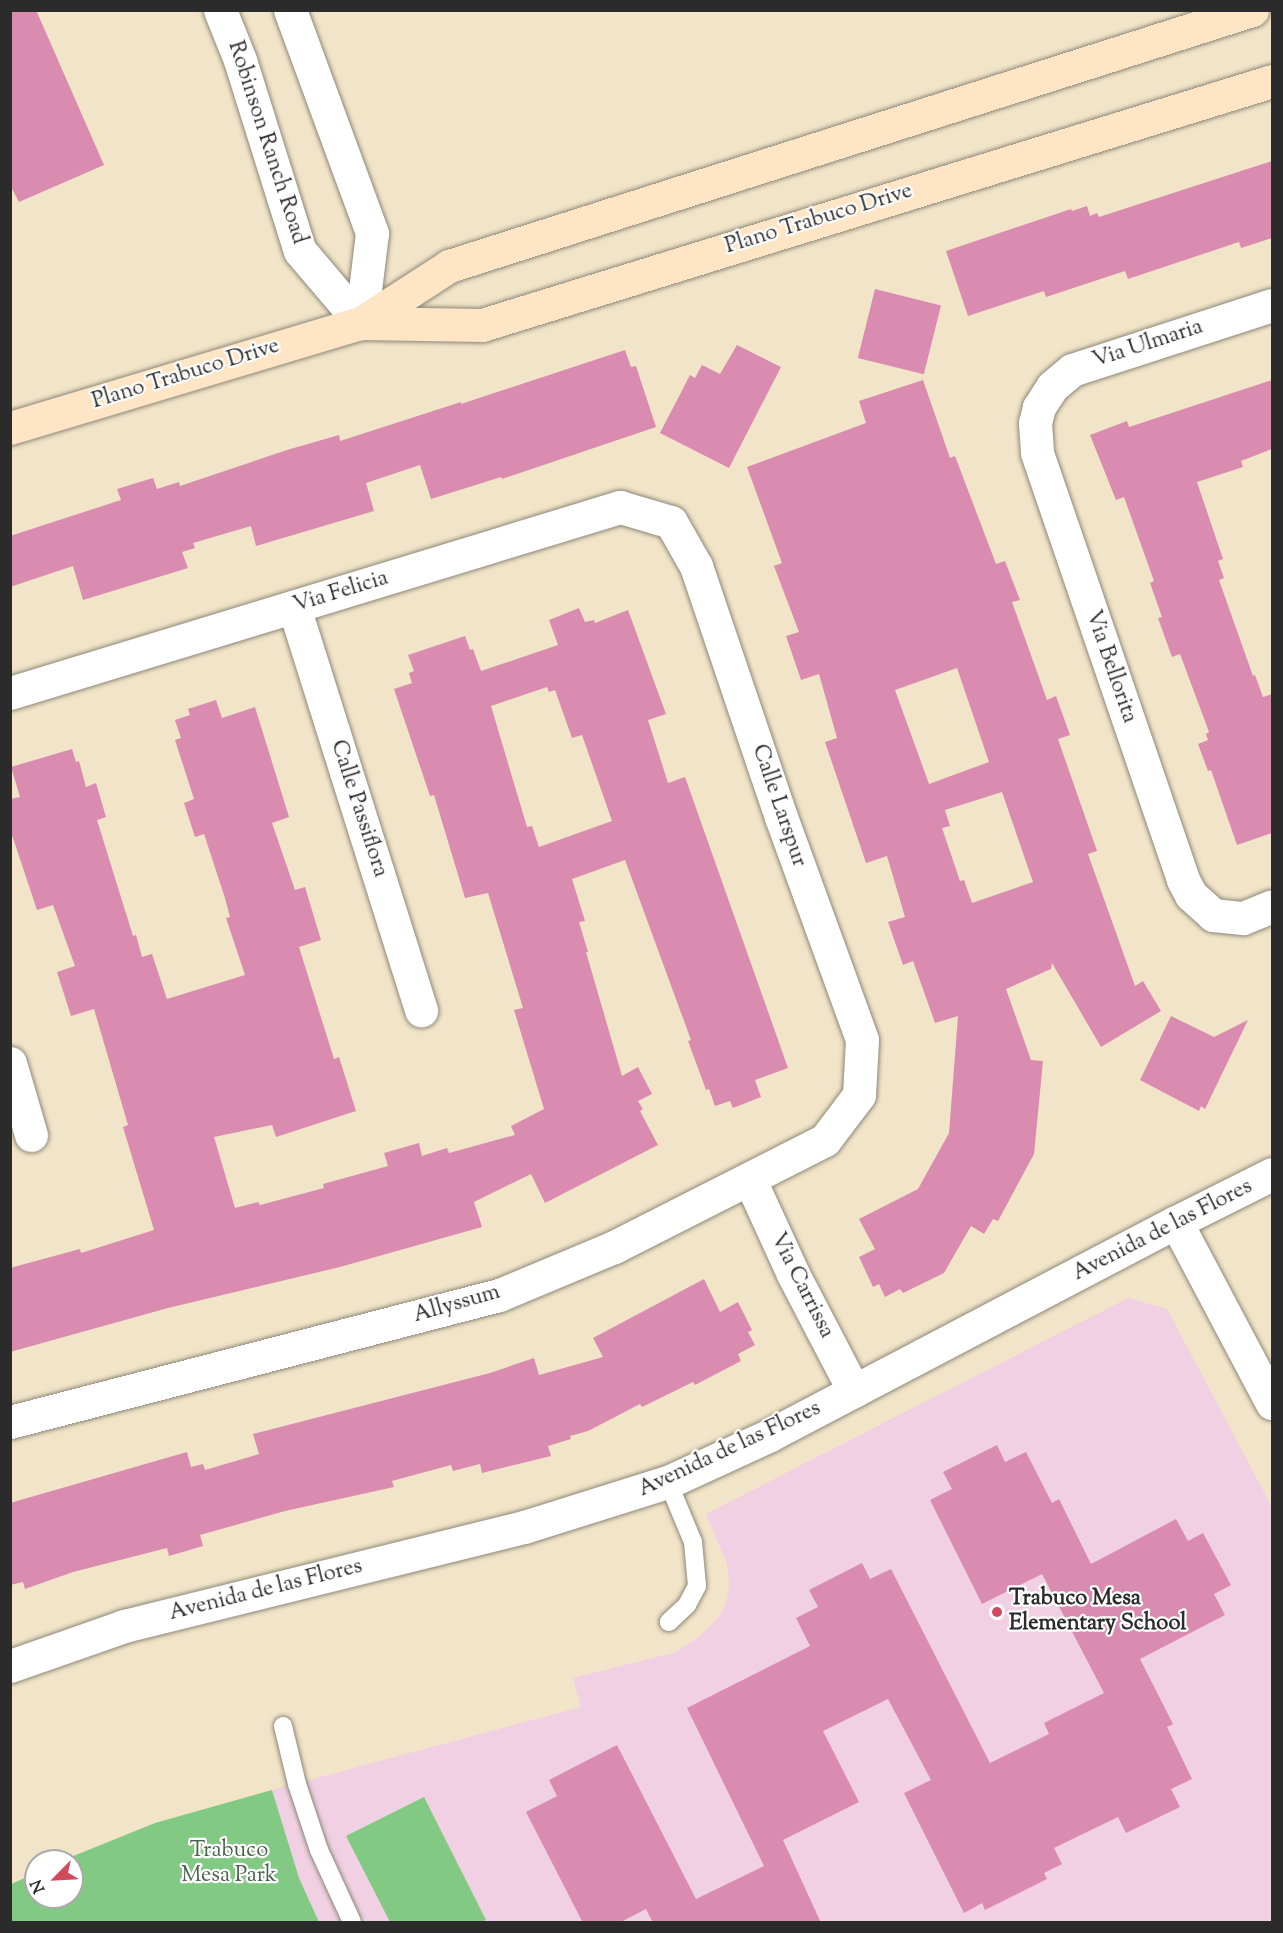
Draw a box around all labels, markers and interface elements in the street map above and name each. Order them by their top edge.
street label: Robinson Ranch Road [221,38,311,248]
street label: Plano Trabuco Drive [722,179,916,261]
street label: Via Ulmaria [1090,315,1206,375]
street label: Plano Trabuco Drive [89,334,283,416]
street label: Via Felicia [290,566,392,620]
street label: Via Bellorita [1078,607,1142,727]
street label: Calle Passiflora [323,737,393,881]
street label: Calle Larspur [745,741,811,871]
street label: Avenida de las Flores [1069,1174,1257,1288]
street label: Via Carrissa [763,1229,839,1343]
street label: Allyssum [411,1280,503,1330]
street label: Avenida de las Flores [635,1396,825,1504]
street label: Avenida de las Flores [167,1554,365,1628]
place label: Trabuco Mesa Elementary School [1009,1586,1186,1638]
marker: Trabuco Mesa Elementary School [990,1605,1004,1619]
park label: Trabuco Mesa Park [181,1838,277,1890]
north arrow [24,1849,84,1909]
text: N [26,1875,52,1896]

